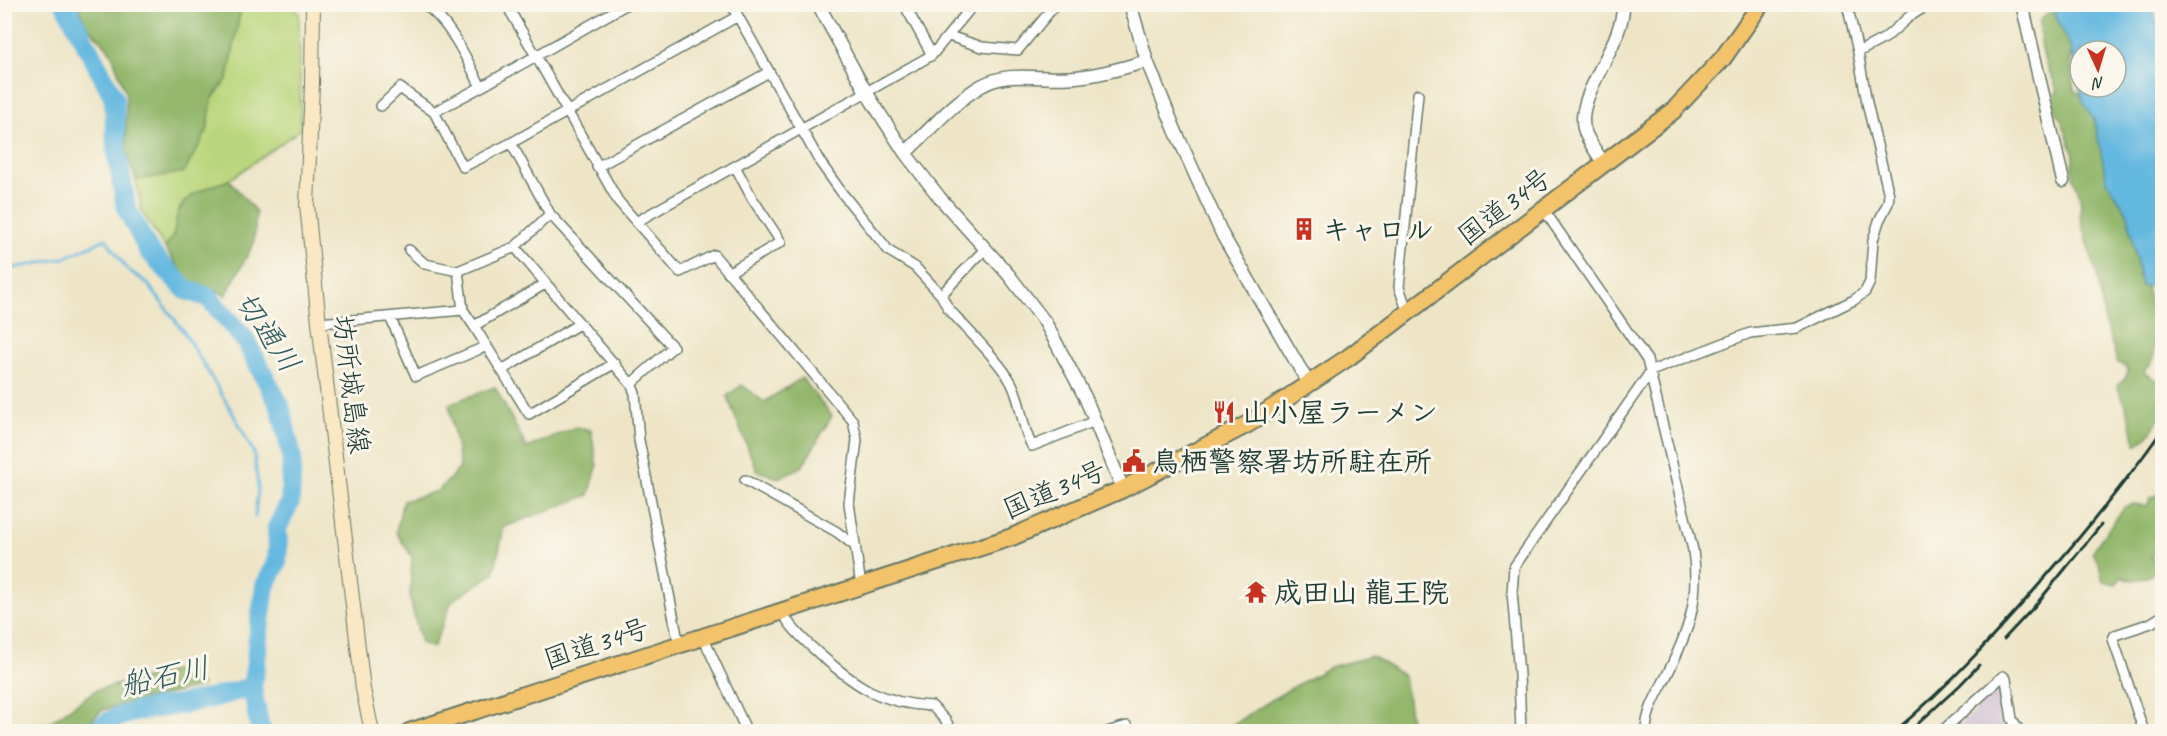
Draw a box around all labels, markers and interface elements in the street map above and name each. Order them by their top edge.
north arrow [2068,39,2128,99]
text: N [2090,73,2105,94]
street label: 国道34号 [1450,160,1558,253]
place label: キャロル [1322,212,1434,247]
building icon: キャロル [1291,216,1317,242]
water label: 切通川 [227,284,309,380]
street label: 坊所城島線 [326,312,377,456]
place label: 山小屋ラーメン [1242,395,1438,430]
restaurant icon: 山小屋ラーメン [1211,399,1237,425]
place label: 鳥栖警察署坊所駐在所 [1152,444,1432,479]
public building icon: 鳥栖警察署坊所駐在所 [1121,448,1147,474]
street label: 国道34号 [997,452,1111,527]
place label: 成田山 龍王院 [1274,575,1449,610]
temple icon: 成田山 龍王院 [1243,579,1269,605]
street label: 国道34号 [539,610,653,677]
water label: 船石川 [117,648,213,704]

